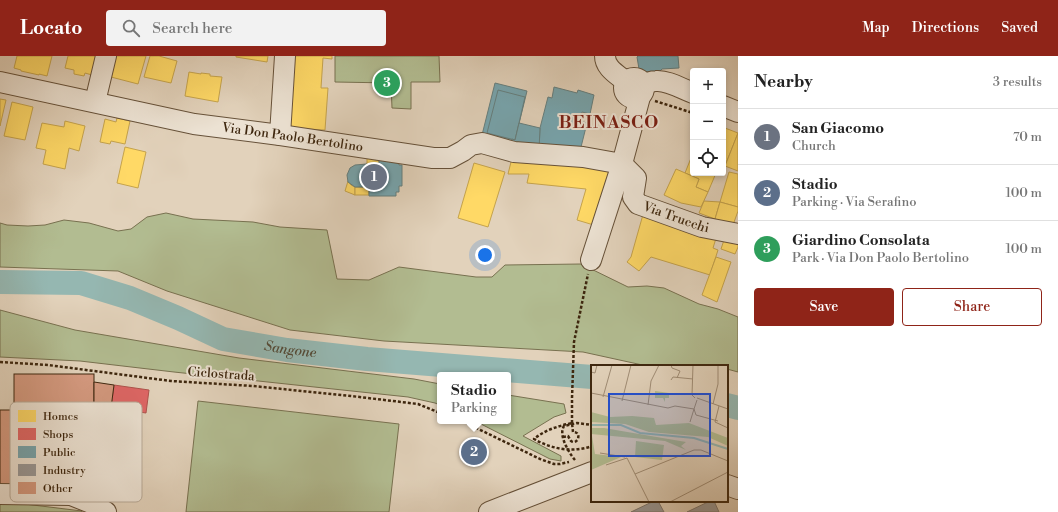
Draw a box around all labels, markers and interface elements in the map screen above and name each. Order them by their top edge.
search box [106,10,386,46]
text: Locato [20,16,82,40]
icon: search [120,17,142,39]
text: Search here [152,19,232,38]
text: Map [862,19,890,37]
text: Directions [912,19,979,37]
text: Saved [1001,19,1038,37]
pin: 3 [374,68,400,98]
map controls [690,68,726,176]
button: + [690,68,726,104]
text: Nearby [754,71,813,93]
text: 3 results [993,74,1042,90]
button: − [690,104,726,140]
district label: BEINASCO [559,112,659,134]
text: San Giacomo [792,119,884,138]
street label: Via Don Paolo Bertolino [220,120,364,155]
text: 1 [764,129,770,145]
text: 70 m [1013,129,1042,145]
text: Church [792,138,836,154]
button: locate [690,140,726,176]
pin: 1 [361,162,387,192]
text: Stadio [792,175,838,194]
text: 2 [763,185,771,201]
text: 100 m [1006,185,1042,201]
text: Parking · Via Serafino [792,194,917,210]
street label: Via Trucchi [640,198,710,236]
text: Giardino Consolata [792,231,930,250]
text: 3 [763,241,771,257]
text: 100 m [1006,241,1042,257]
your location [475,245,495,265]
text: Park · Via Don Paolo Bertolino [792,250,969,266]
button: Save [754,288,894,326]
button: Share [902,288,1042,326]
water label: Sangone [263,337,318,362]
street label: Ciclostrada [187,364,256,384]
inset map [591,365,728,502]
popup [437,372,511,424]
text: Stadio [451,381,497,400]
text: Parking [451,400,497,416]
legend [10,402,142,502]
text: Homes [43,410,78,424]
text: Shops [43,428,73,442]
pin: 2 [461,437,487,467]
text: Public [43,446,76,460]
text: Industry [43,464,86,478]
text: Other [43,482,73,496]

